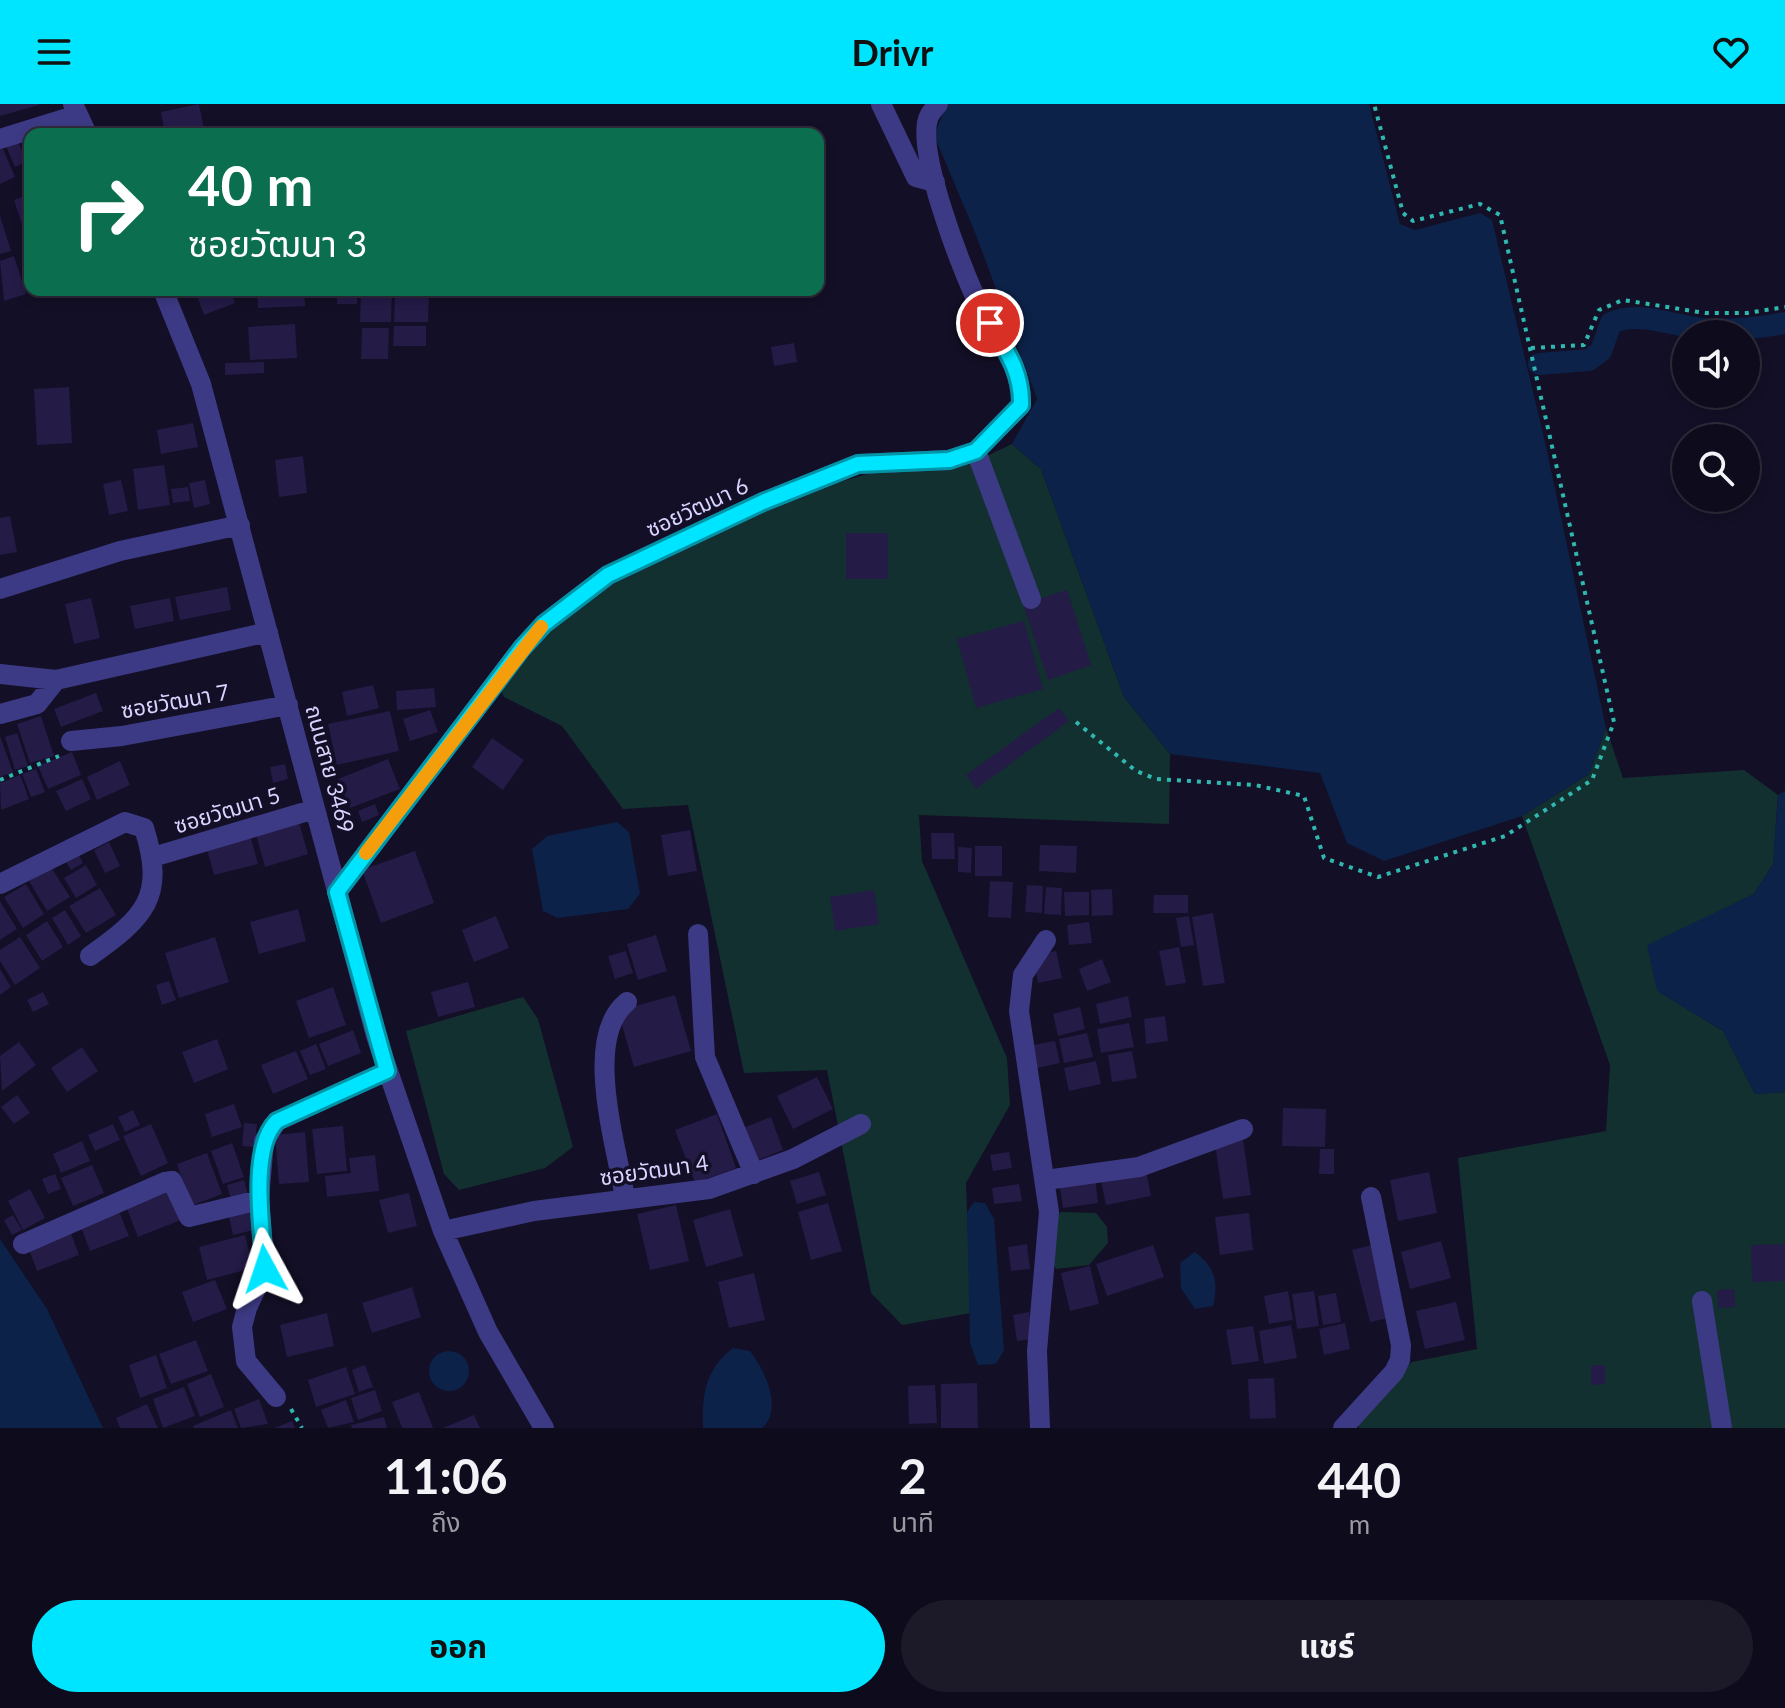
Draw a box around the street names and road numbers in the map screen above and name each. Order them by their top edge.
street label: ซอยวัฒนา 6 [641,471,752,542]
street label: ซอยวัฒนา 7 [119,678,231,723]
street label: ถนนสาย 3469 [300,702,361,836]
street label: ซอยวัฒนา 5 [171,781,283,838]
street label: ซอยวัฒนา 4 [598,1148,710,1190]

